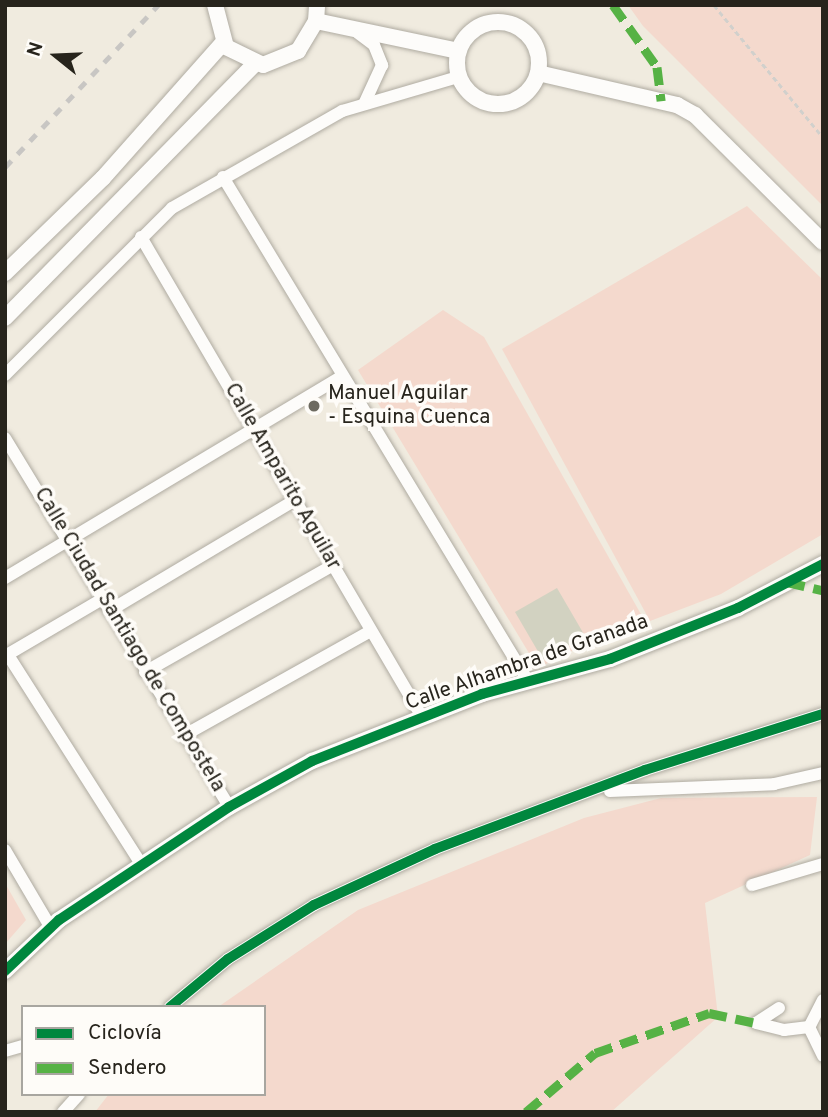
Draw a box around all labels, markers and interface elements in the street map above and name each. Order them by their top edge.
north arrow [21,21,91,91]
text: N [23,39,50,60]
street label: Calle Amparito Aguilar [218,378,346,576]
place label: Manuel Aguilar - Esquina Cuenca [328,381,490,431]
marker: Manuel Aguilar - Esquina Cuenca [306,398,322,414]
street label: Calle Ciudad Santiago de Compostela [28,483,230,797]
street label: Calle Alhambra de Granada [402,609,652,717]
legend [21,1005,266,1096]
text: Ciclovía [88,1020,162,1047]
text: Sendero [88,1055,167,1082]

